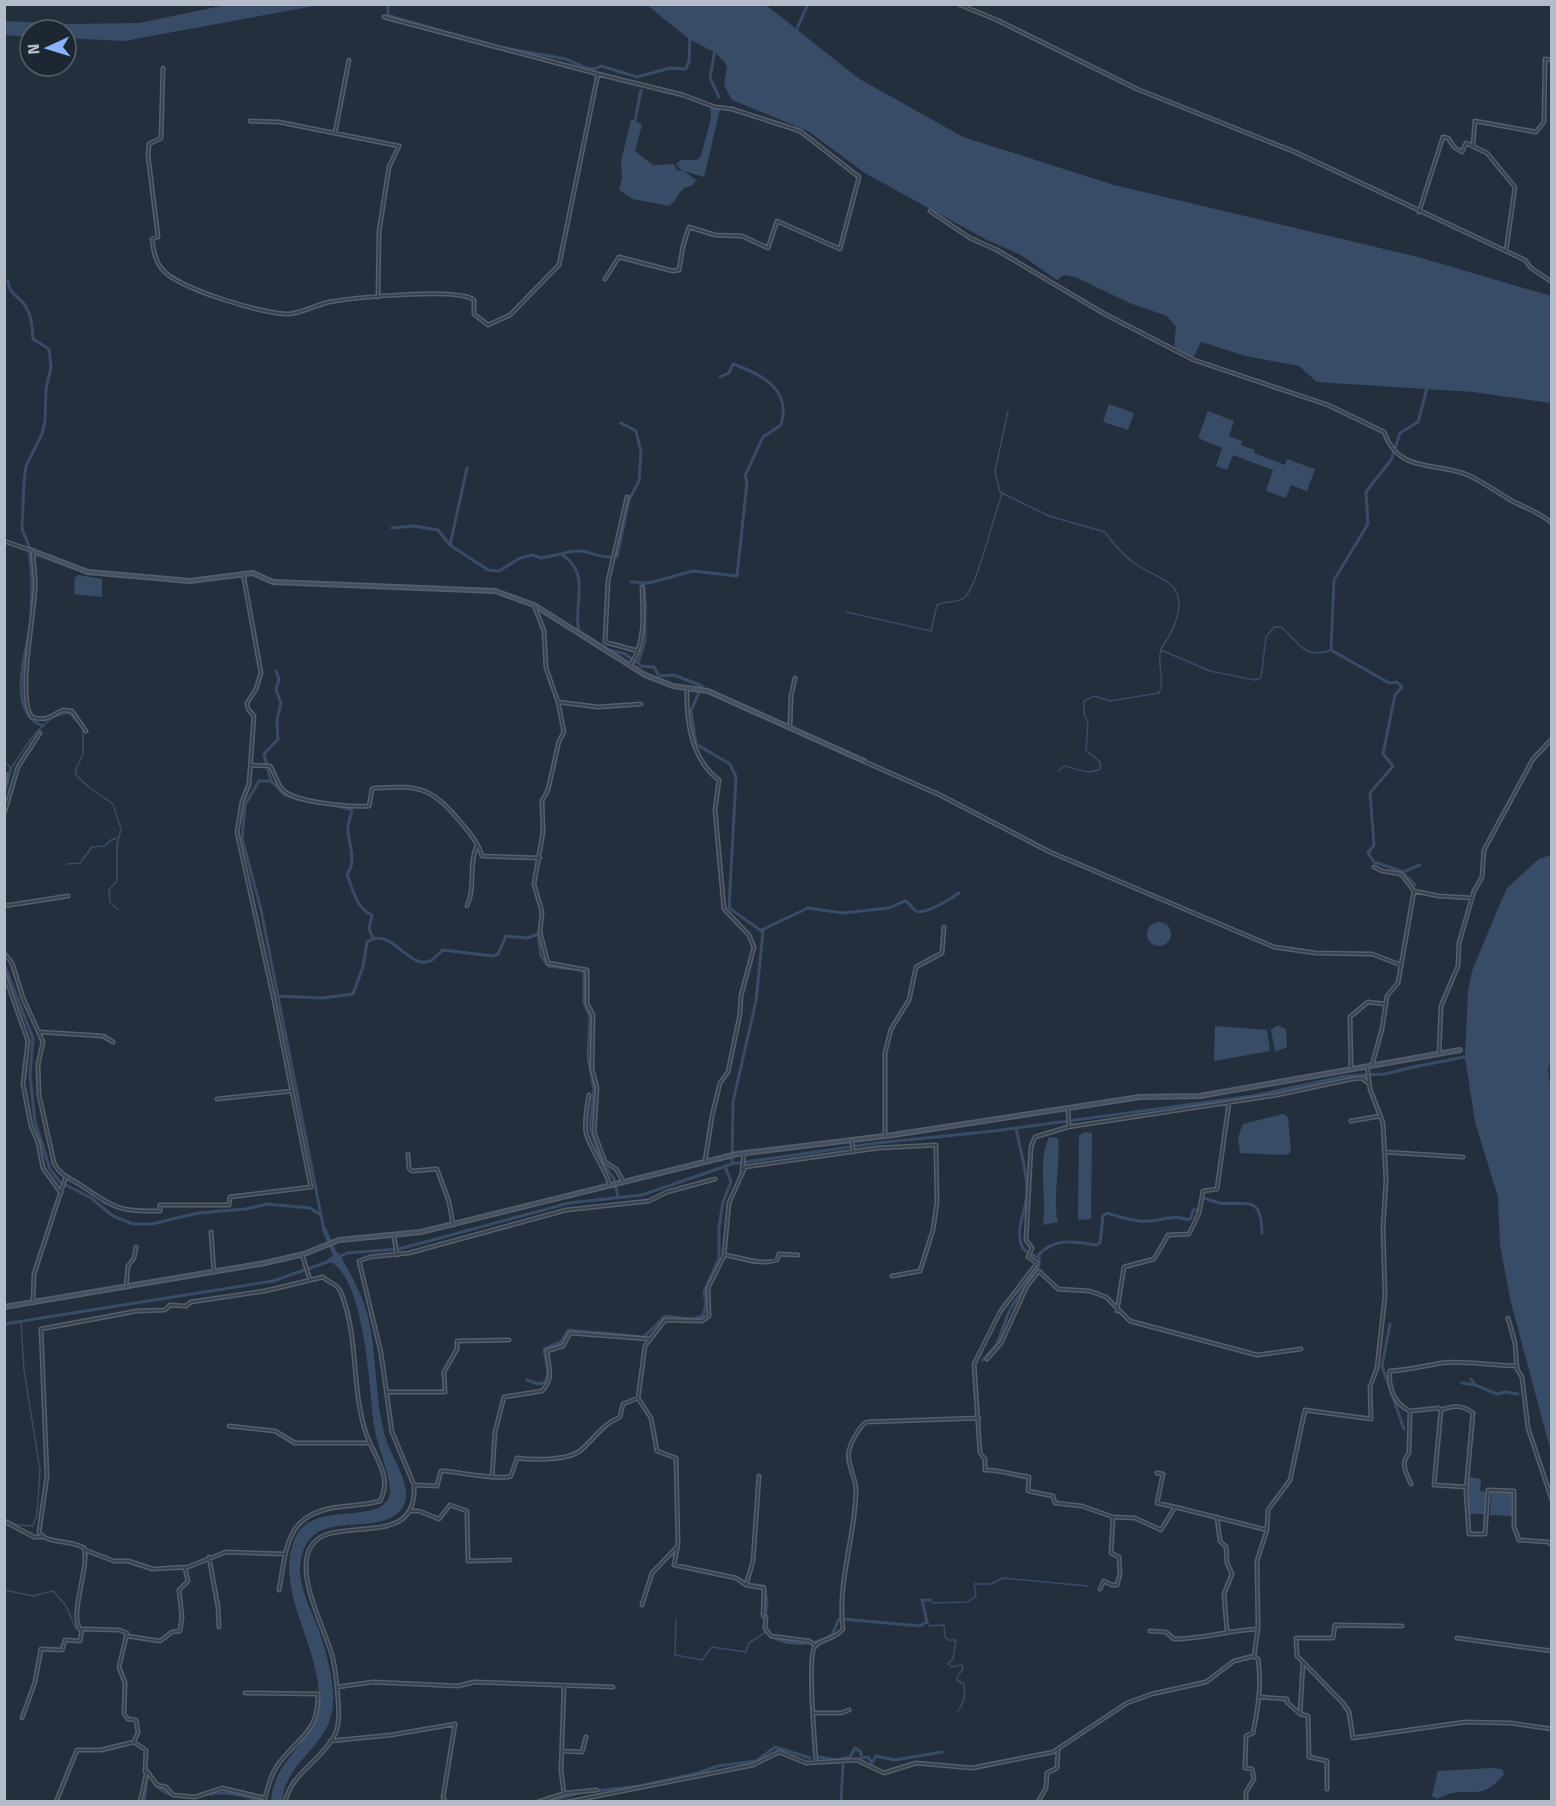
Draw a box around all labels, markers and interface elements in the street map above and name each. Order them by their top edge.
north arrow [18,18,78,78]
text: N [24,43,43,55]

